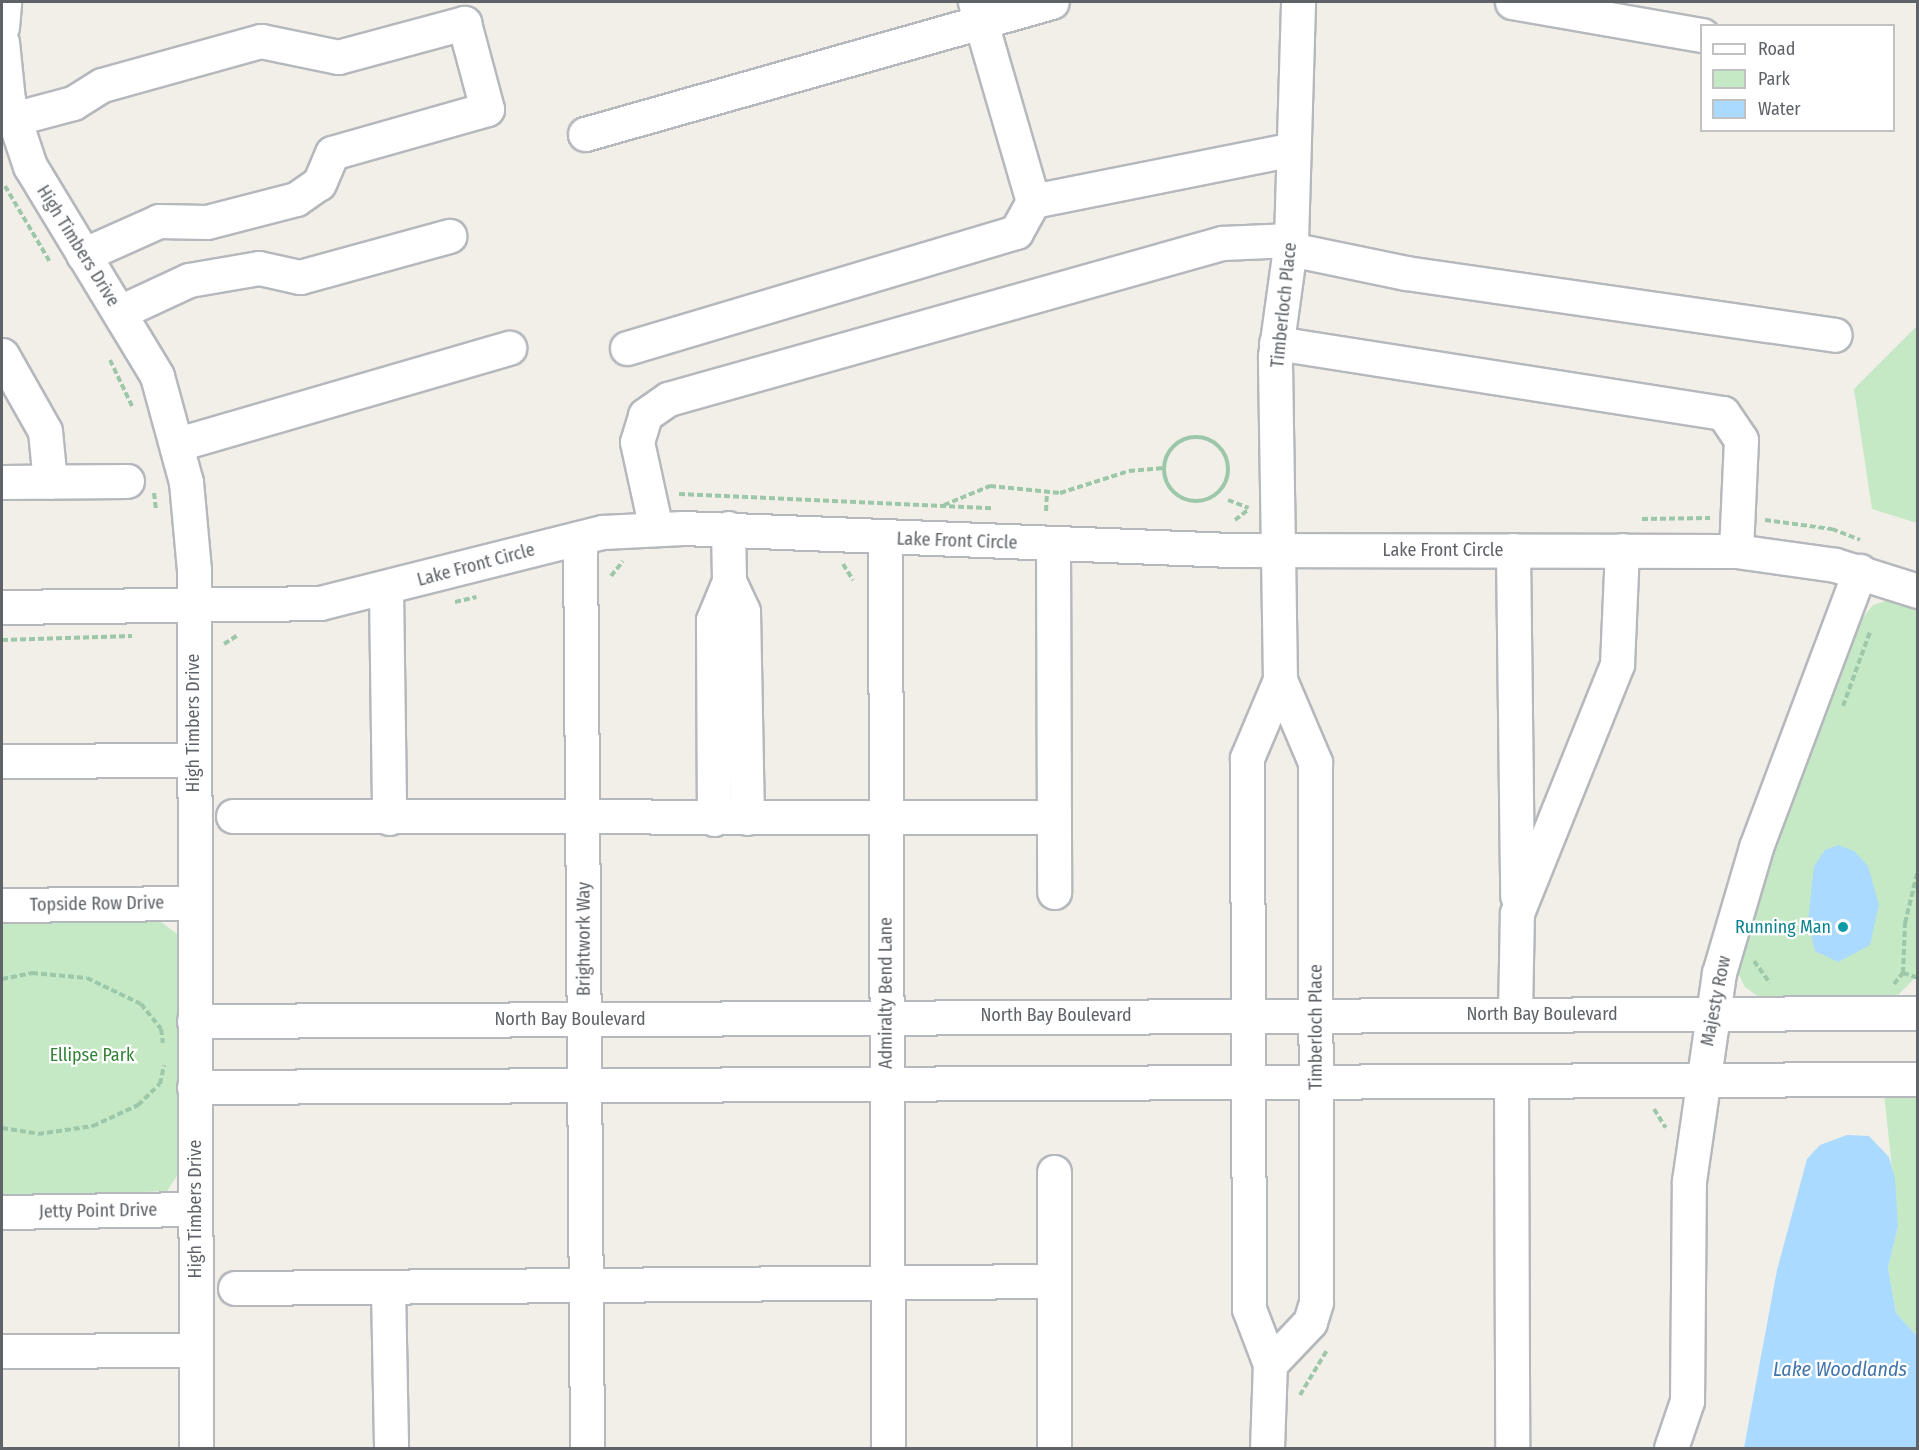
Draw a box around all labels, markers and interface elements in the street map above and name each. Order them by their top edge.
legend [1700,24,1895,132]
text: Road [1758,38,1795,60]
text: Park [1758,68,1790,90]
text: Water [1758,98,1801,120]
street label: High Timbers Drive [32,181,124,311]
street label: Timberloch Place [1267,241,1301,369]
street label: Lake Front Circle [896,528,1018,554]
street label: Lake Front Circle [415,539,537,591]
street label: Lake Front Circle [1383,539,1503,561]
street label: High Timbers Drive [182,654,204,792]
street label: Brightwork Way [573,882,595,996]
street label: Topside Row Drive [30,892,164,916]
place label: Running Man [1735,916,1831,938]
street label: Admiralty Bend Lane [875,917,897,1069]
marker: Running Man [1836,920,1850,934]
street label: Majesty Row [1697,954,1735,1048]
street label: Timberloch Place [1305,964,1327,1090]
street label: North Bay Boulevard [1466,1003,1618,1025]
street label: North Bay Boulevard [980,1004,1132,1026]
street label: North Bay Boulevard [494,1008,646,1030]
park label: Ellipse Park [50,1044,134,1066]
street label: High Timbers Drive [184,1140,206,1278]
street label: Jetty Point Drive [39,1199,157,1223]
water label: Lake Woodlands [1773,1357,1907,1381]

